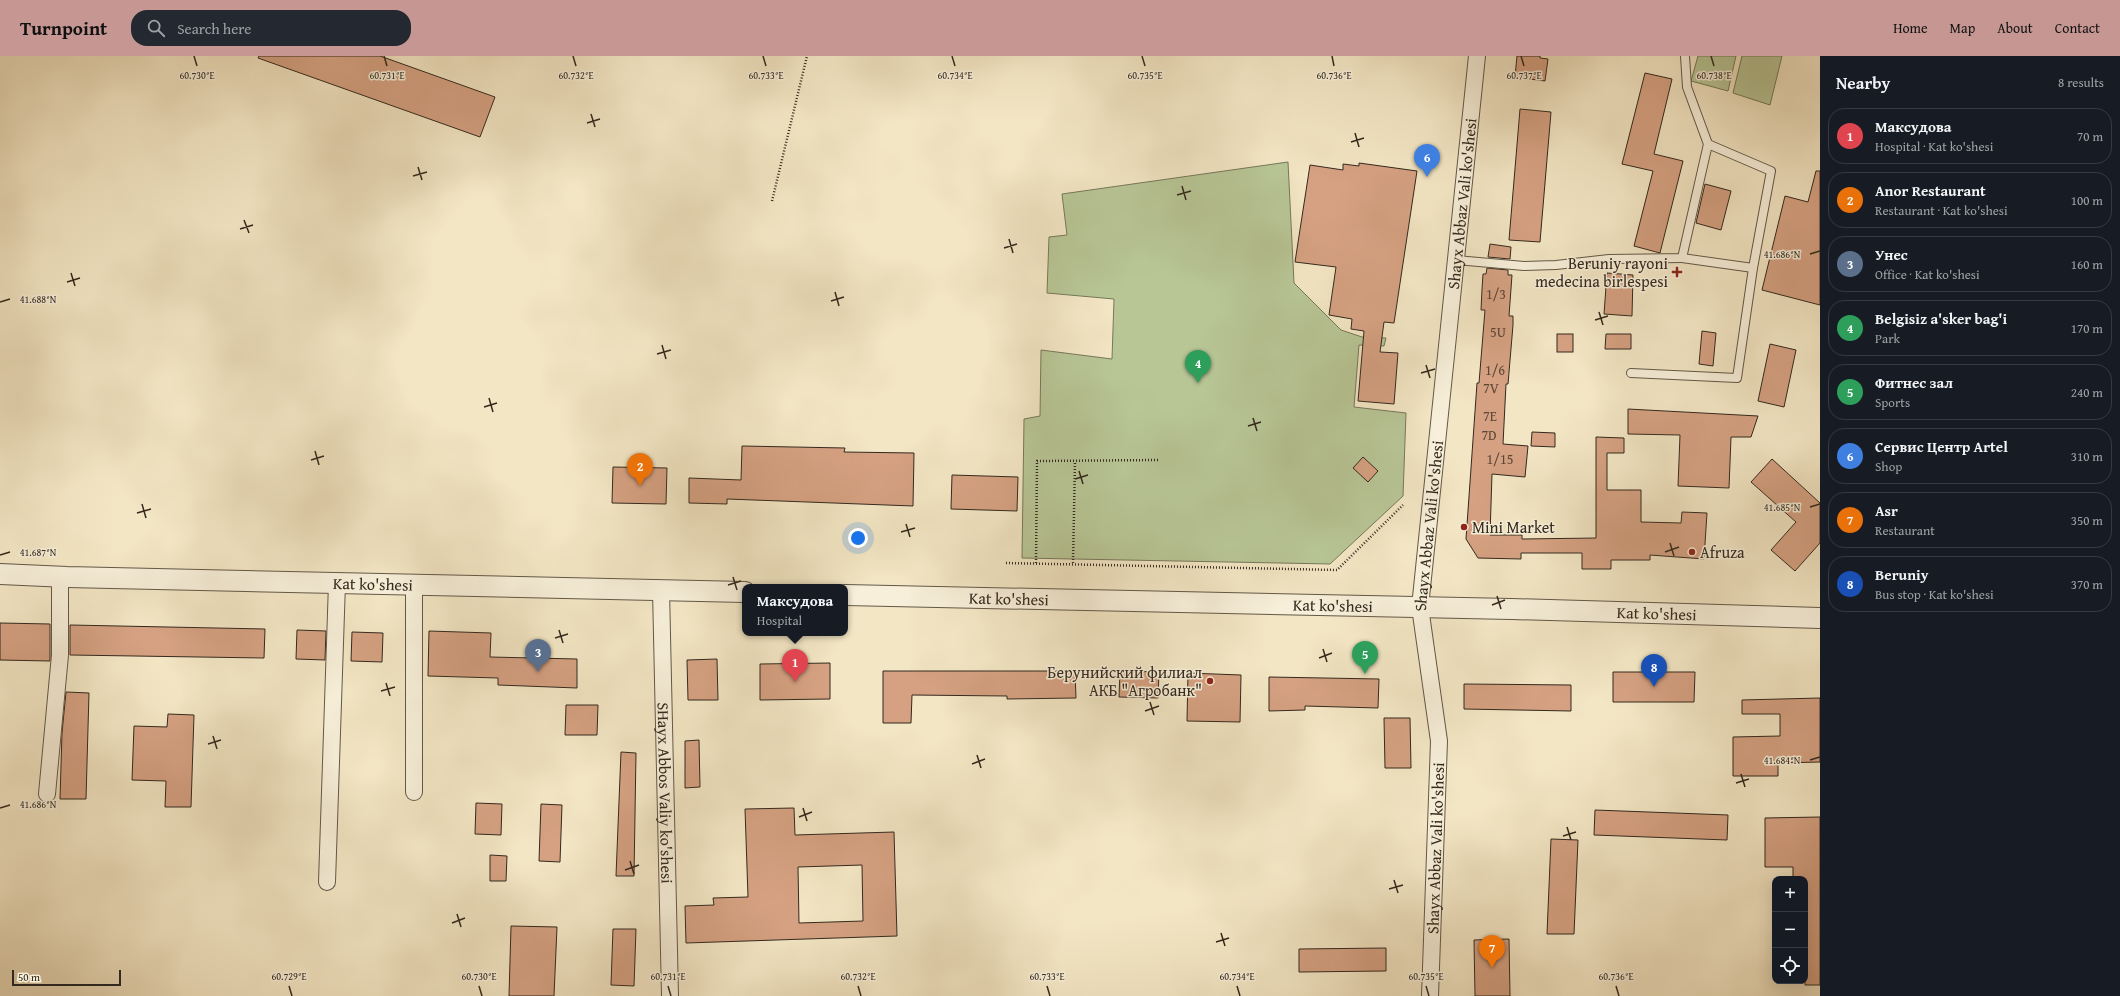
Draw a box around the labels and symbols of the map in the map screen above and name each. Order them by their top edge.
text: 60.730°E [179,68,215,83]
text: 60.731°E [369,68,405,83]
text: 60.732°E [558,68,594,83]
text: 60.733°E [748,68,784,83]
text: 60.734°E [937,68,973,83]
text: 60.735°E [1127,68,1163,83]
text: 60.736°E [1316,68,1352,83]
text: 60.737°E [1506,68,1542,83]
text: 60.738°E [1696,68,1732,83]
street label: Shayx Abbaz Vali ko'shesi [1441,116,1483,290]
pin: 6 [1414,144,1440,177]
text: 41.686°N [1764,247,1801,262]
place label: Beruniy rayoni medecina birlespesi [1535,251,1669,293]
marker: Beruniy rayoni medecina birlespesi [1671,266,1683,278]
house number: 1/3 [1486,284,1506,304]
text: 41.688°N [20,292,57,307]
house number: 5U [1490,322,1506,342]
pin: 4 [1185,350,1211,383]
house number: 1/6 [1485,360,1505,380]
house number: 7V [1483,378,1499,398]
house number: 7E [1483,406,1497,426]
house number: 7D [1481,425,1497,445]
street label: Shayx Abbaz Vali ko'shesi [1408,439,1449,613]
house number: 1/15 [1487,449,1513,469]
pin: 2 [627,453,653,486]
text: 41.685°N [1764,500,1801,515]
place label: Mini Market [1472,515,1555,539]
marker: Mini Market [1459,522,1469,532]
your location [848,528,868,548]
place label: Afruza [1700,540,1745,564]
text: 41.687°N [20,545,57,560]
marker: Afruza [1687,547,1697,557]
street label: Kat ko'shesi [333,571,414,597]
street label: Kat ko'shesi [969,586,1050,611]
street label: Kat ko'shesi [1293,592,1374,618]
street label: Kat ko'shesi [1616,600,1698,626]
pin: 3 [525,639,551,672]
pin: 5 [1352,641,1378,674]
pin: 1 [782,649,808,682]
pin: 8 [1641,654,1667,687]
place label: Берунийский филиал АКБ "Агробанк" [1047,660,1202,702]
marker: Берунийский филиал АКБ "Агробанк" [1205,676,1215,686]
street label: SHayx Abbos Valiy ko'shesi [651,702,680,884]
text: 41.684°N [1764,753,1801,768]
street label: Shayx Abbaz Vali ko'shesi [1420,761,1450,934]
text: 41.686°N [20,797,57,812]
pin: 7 [1479,935,1505,968]
scale bar [12,968,121,987]
text: 60.729°E [271,969,307,984]
text: 60.730°E [461,969,497,984]
text: 60.731°E [650,969,686,984]
text: 60.732°E [840,969,876,984]
text: 60.733°E [1029,969,1065,984]
text: 60.734°E [1219,969,1255,984]
text: 60.735°E [1408,969,1444,984]
text: 60.736°E [1598,969,1634,984]

